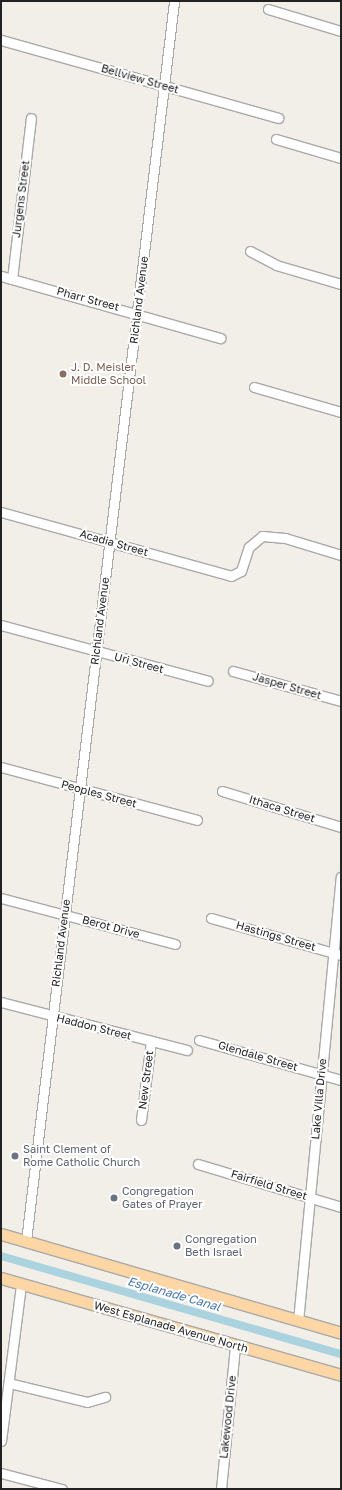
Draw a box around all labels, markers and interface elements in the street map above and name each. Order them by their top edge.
street label: Bellview Street [100,62,180,96]
street label: Jurgens Street [10,159,32,239]
street label: Richland Avenue [127,256,151,344]
street label: Pharr Street [55,284,121,314]
place label: J. D. Meisler Middle School [71,361,146,387]
marker: J. D. Meisler Middle School [58,369,68,379]
street label: Acadia Street [78,527,150,559]
street label: Richland Avenue [88,577,112,665]
street label: Uri Street [113,650,165,676]
street label: Jasper Street [251,670,323,702]
street label: Peoples Street [60,778,138,810]
street label: Ithaca Street [247,793,317,825]
street label: Richland Avenue [49,899,73,987]
street label: Berot Drive [81,913,141,941]
street label: Hastings Street [235,918,317,954]
street label: Haddon Street [55,1011,133,1043]
street label: Glendale Street [217,1038,299,1074]
street label: New Street [136,1050,156,1110]
street label: Lake Villa Drive [309,1058,329,1140]
place label: Saint Clement of Rome Catholic Church [23,1143,140,1169]
marker: Saint Clement of Rome Catholic Church [10,1151,20,1161]
street label: Fairfield Street [229,1167,309,1203]
place label: Congregation Gates of Prayer [122,1185,202,1211]
marker: Congregation Gates of Prayer [109,1193,119,1203]
place label: Congregation Beth Israel [185,1233,257,1259]
marker: Congregation Beth Israel [172,1241,182,1251]
water label: Esplanade Canal [126,1274,222,1314]
street label: West Esplanade Avenue North [92,1299,250,1355]
street label: Lakewood Drive [217,1375,239,1459]

